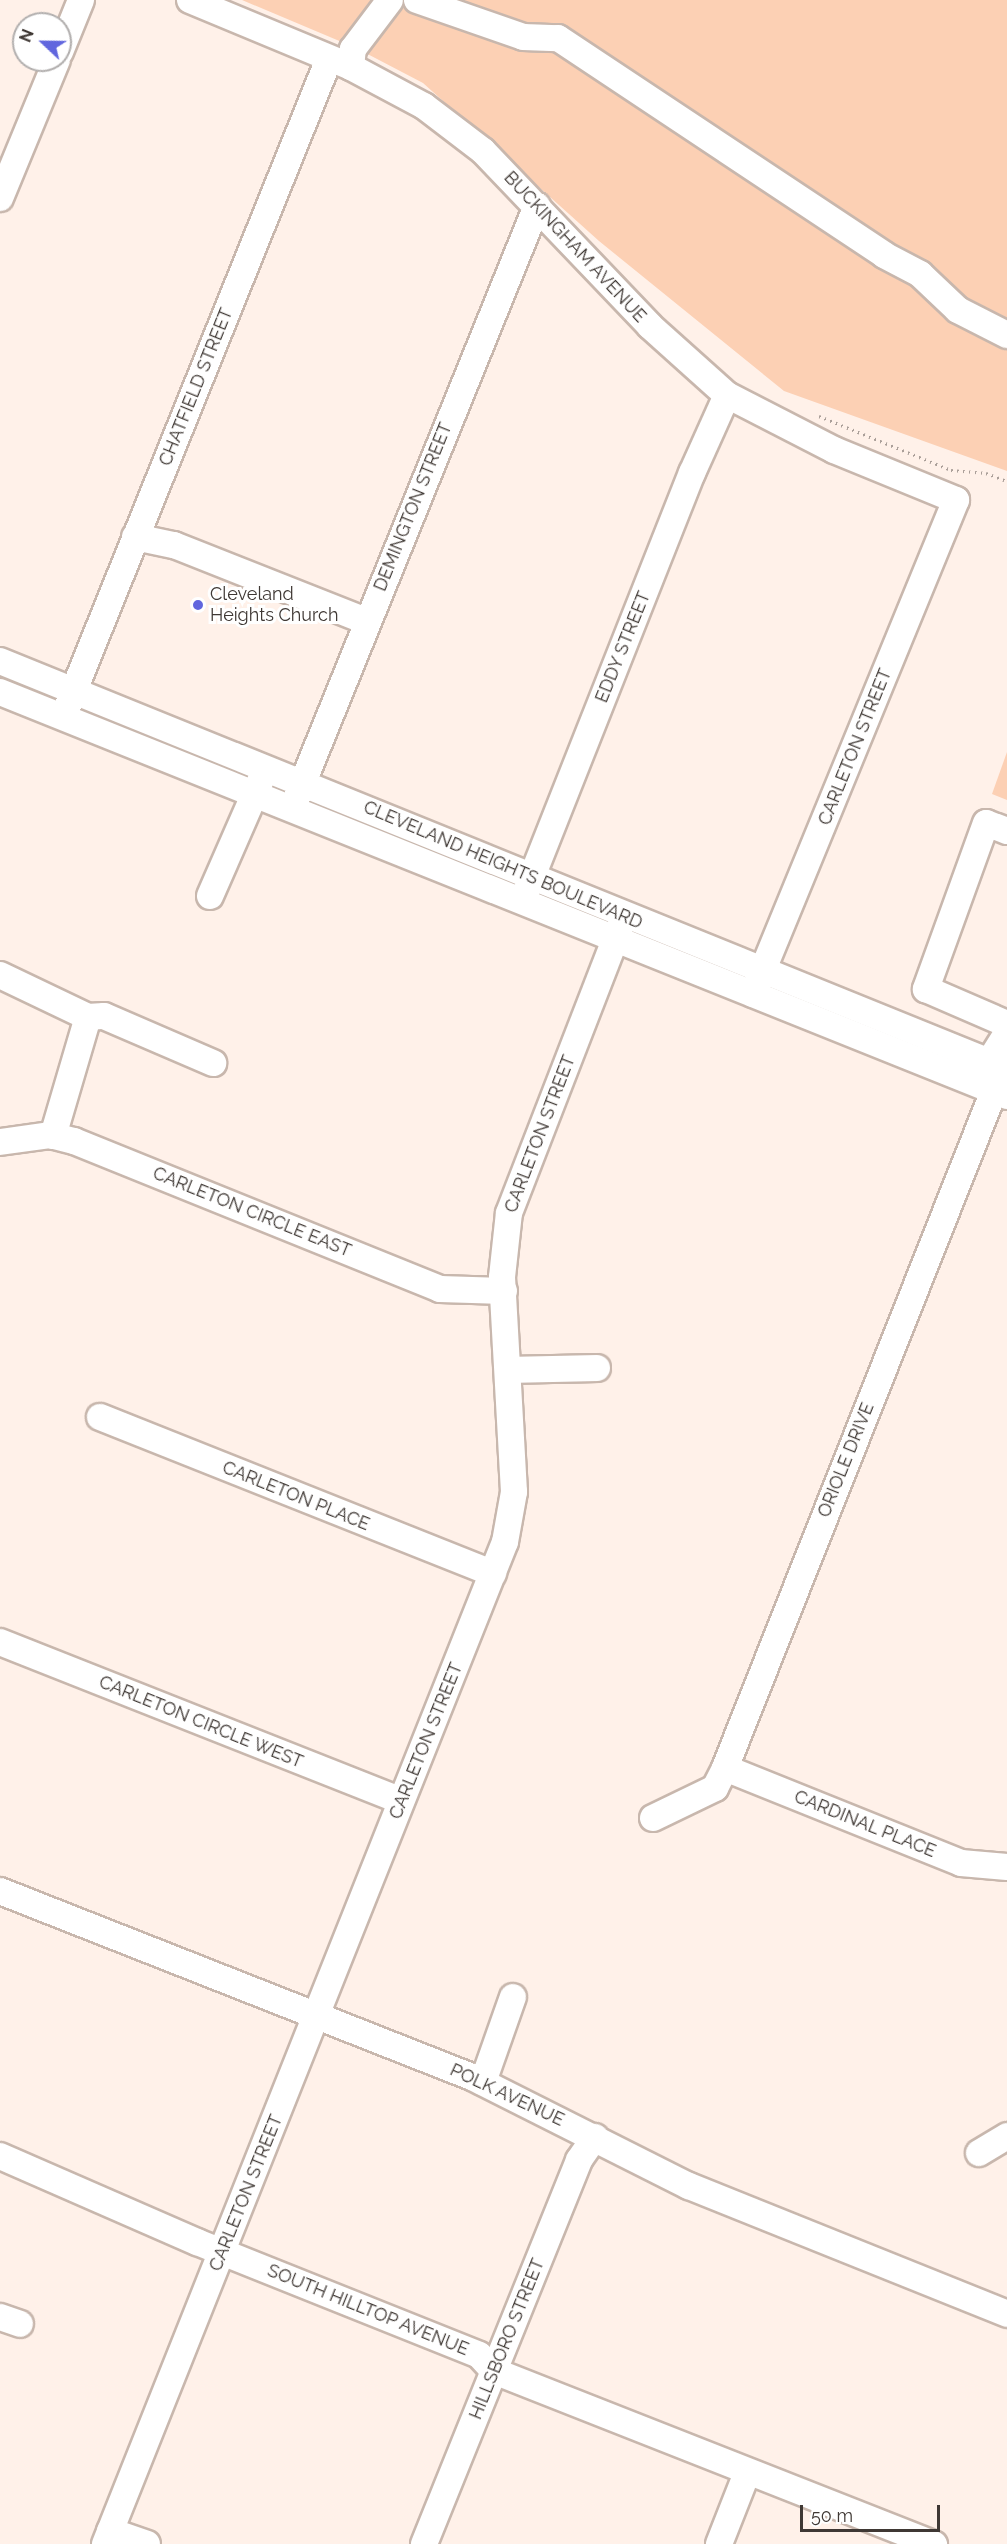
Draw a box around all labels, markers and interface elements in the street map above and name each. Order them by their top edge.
north arrow [12,12,72,72]
text: N [16,27,38,45]
street label: BUCKINGHAM AVENUE [499,167,651,327]
street label: CHATFIELD STREET [155,305,237,469]
street label: DEMINGTON STREET [369,420,457,594]
place label: Cleveland Heights Church [210,584,338,626]
street label: EDDY STREET [591,588,655,706]
marker: Cleveland Heights Church [191,598,205,612]
street label: CARLETON STREET [814,666,896,828]
street label: CLEVELAND HEIGHTS BOULEVARD [360,796,646,934]
street label: CARLETON STREET [500,1052,580,1216]
street label: CARLETON CIRCLE EAST [150,1162,354,1262]
street label: ORIOLE DRIVE [813,1400,879,1520]
street label: CARLETON PLACE [219,1457,373,1535]
street label: CARLETON STREET [385,1660,467,1822]
street label: CARLETON CIRCLE WEST [96,1671,306,1773]
street label: CARDINAL PLACE [791,1786,939,1862]
street label: POLK AVENUE [446,2059,568,2131]
street label: CARLETON STREET [205,2112,287,2274]
street label: HILLSBORO STREET [465,2255,549,2423]
street label: SOUTH HILLTOP AVENUE [264,2259,472,2361]
scale bar [803,2493,942,2531]
text: 50 m [811,2505,853,2526]

